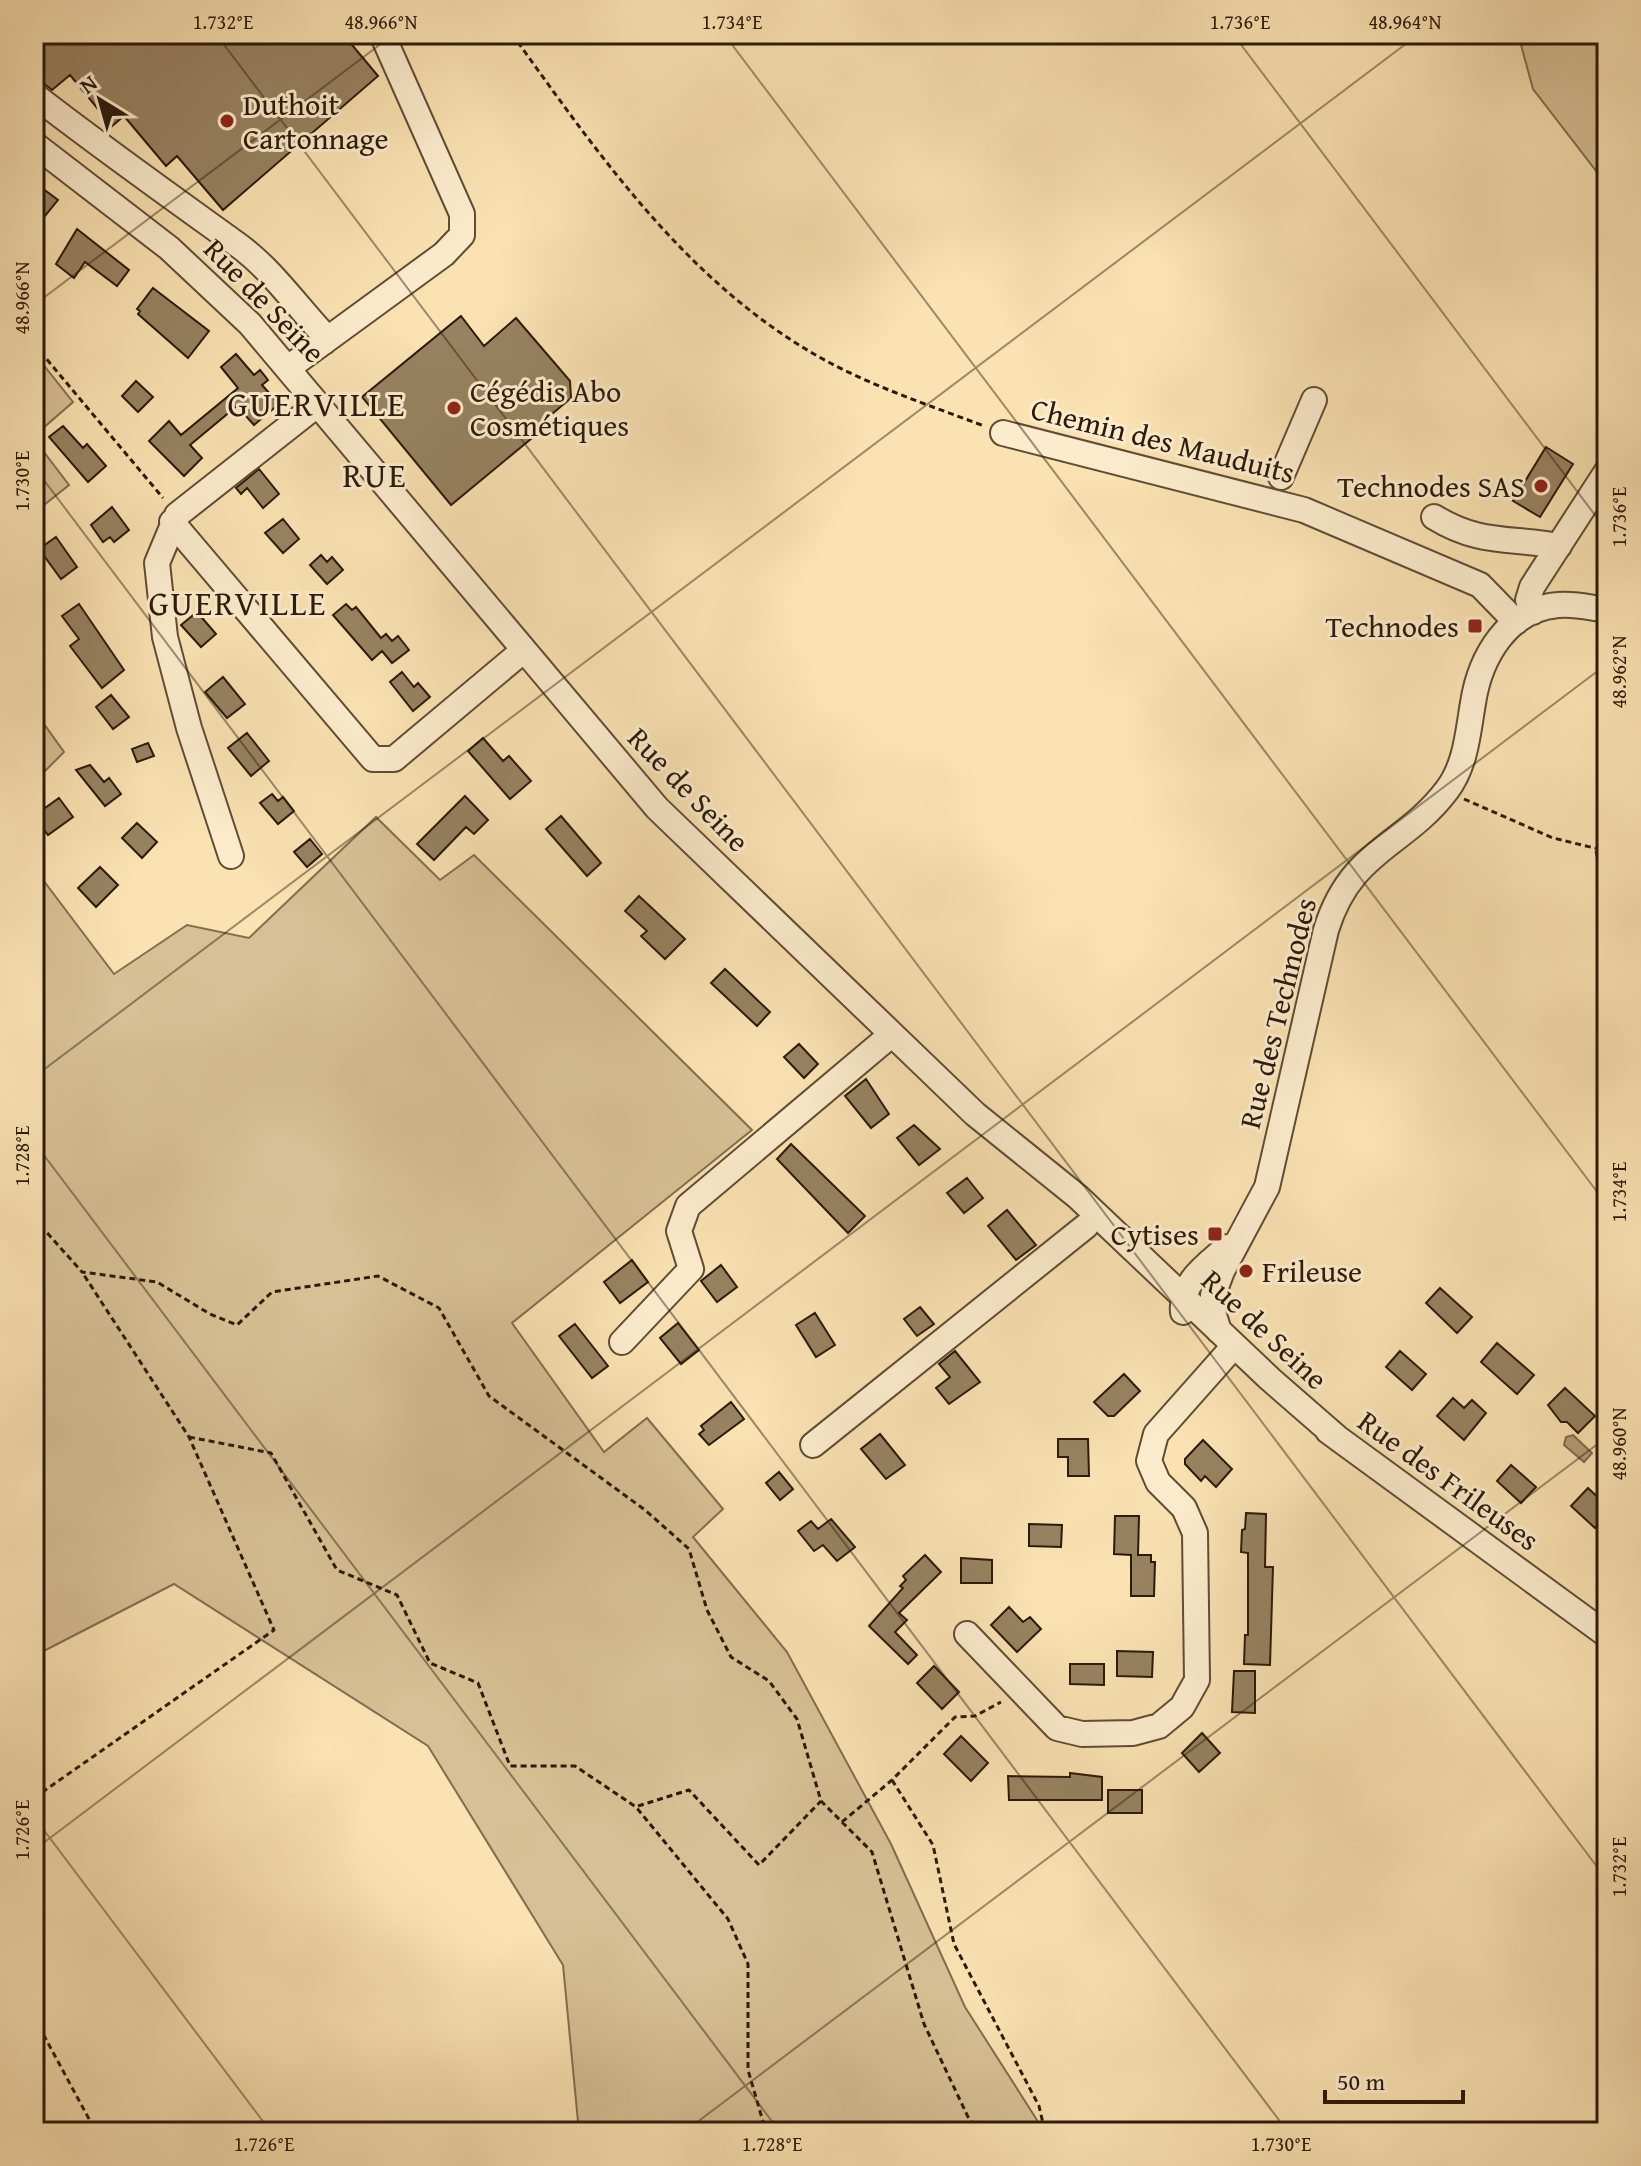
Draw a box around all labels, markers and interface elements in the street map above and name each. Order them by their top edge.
text: 1.732°E [193,7,253,36]
text: 48.966°N [344,7,418,36]
text: 1.734°E [702,7,762,36]
text: 1.736°E [1210,7,1270,36]
text: 48.964°N [1368,7,1442,36]
north arrow [60,60,140,140]
text: N [72,67,104,101]
place label: Duthoit Cartonnage [243,82,389,160]
marker: Duthoit Cartonnage [218,112,236,130]
street label: Rue de Seine [194,228,336,372]
text: 48.966°N [7,261,36,335]
place label: Cégédis Abo Cosmétiques [470,369,629,447]
district label: GUERVILLE [228,379,406,428]
street label: Chemin des Mauduits [1026,386,1300,494]
marker: Cégédis Abo Cosmétiques [445,399,463,417]
district label: RUE [342,450,408,499]
text: 1.730°E [7,451,36,511]
place label: Technodes SAS [1337,464,1525,508]
marker: Technodes SAS [1532,477,1550,495]
text: 1.736°E [1604,487,1633,547]
district label: GUERVILLE [149,578,327,627]
place label: Technodes [1325,604,1459,648]
marker: Technodes [1466,617,1484,635]
text: 48.962°N [1604,635,1633,709]
street label: Rue de Seine [618,717,760,861]
street label: Rue des Technodes [1227,893,1327,1133]
text: 1.728°E [7,1126,36,1186]
text: 1.734°E [1604,1162,1633,1222]
place label: Cytises [1111,1212,1199,1256]
marker: Cytises [1206,1225,1224,1243]
place label: Frileuse [1262,1249,1362,1293]
street label: Rue de Seine [1192,1259,1338,1399]
marker: Frileuse [1237,1262,1255,1280]
street label: Rue des Frileuses [1349,1399,1549,1561]
text: 48.960°N [1604,1407,1633,1481]
text: 1.726°E [7,1800,36,1860]
text: 1.732°E [1604,1837,1633,1897]
scale bar [1325,2054,1463,2104]
text: 50 m [1337,2064,1385,2099]
text: 1.726°E [234,2129,294,2158]
text: 1.728°E [742,2129,802,2158]
text: 1.730°E [1251,2129,1311,2158]

